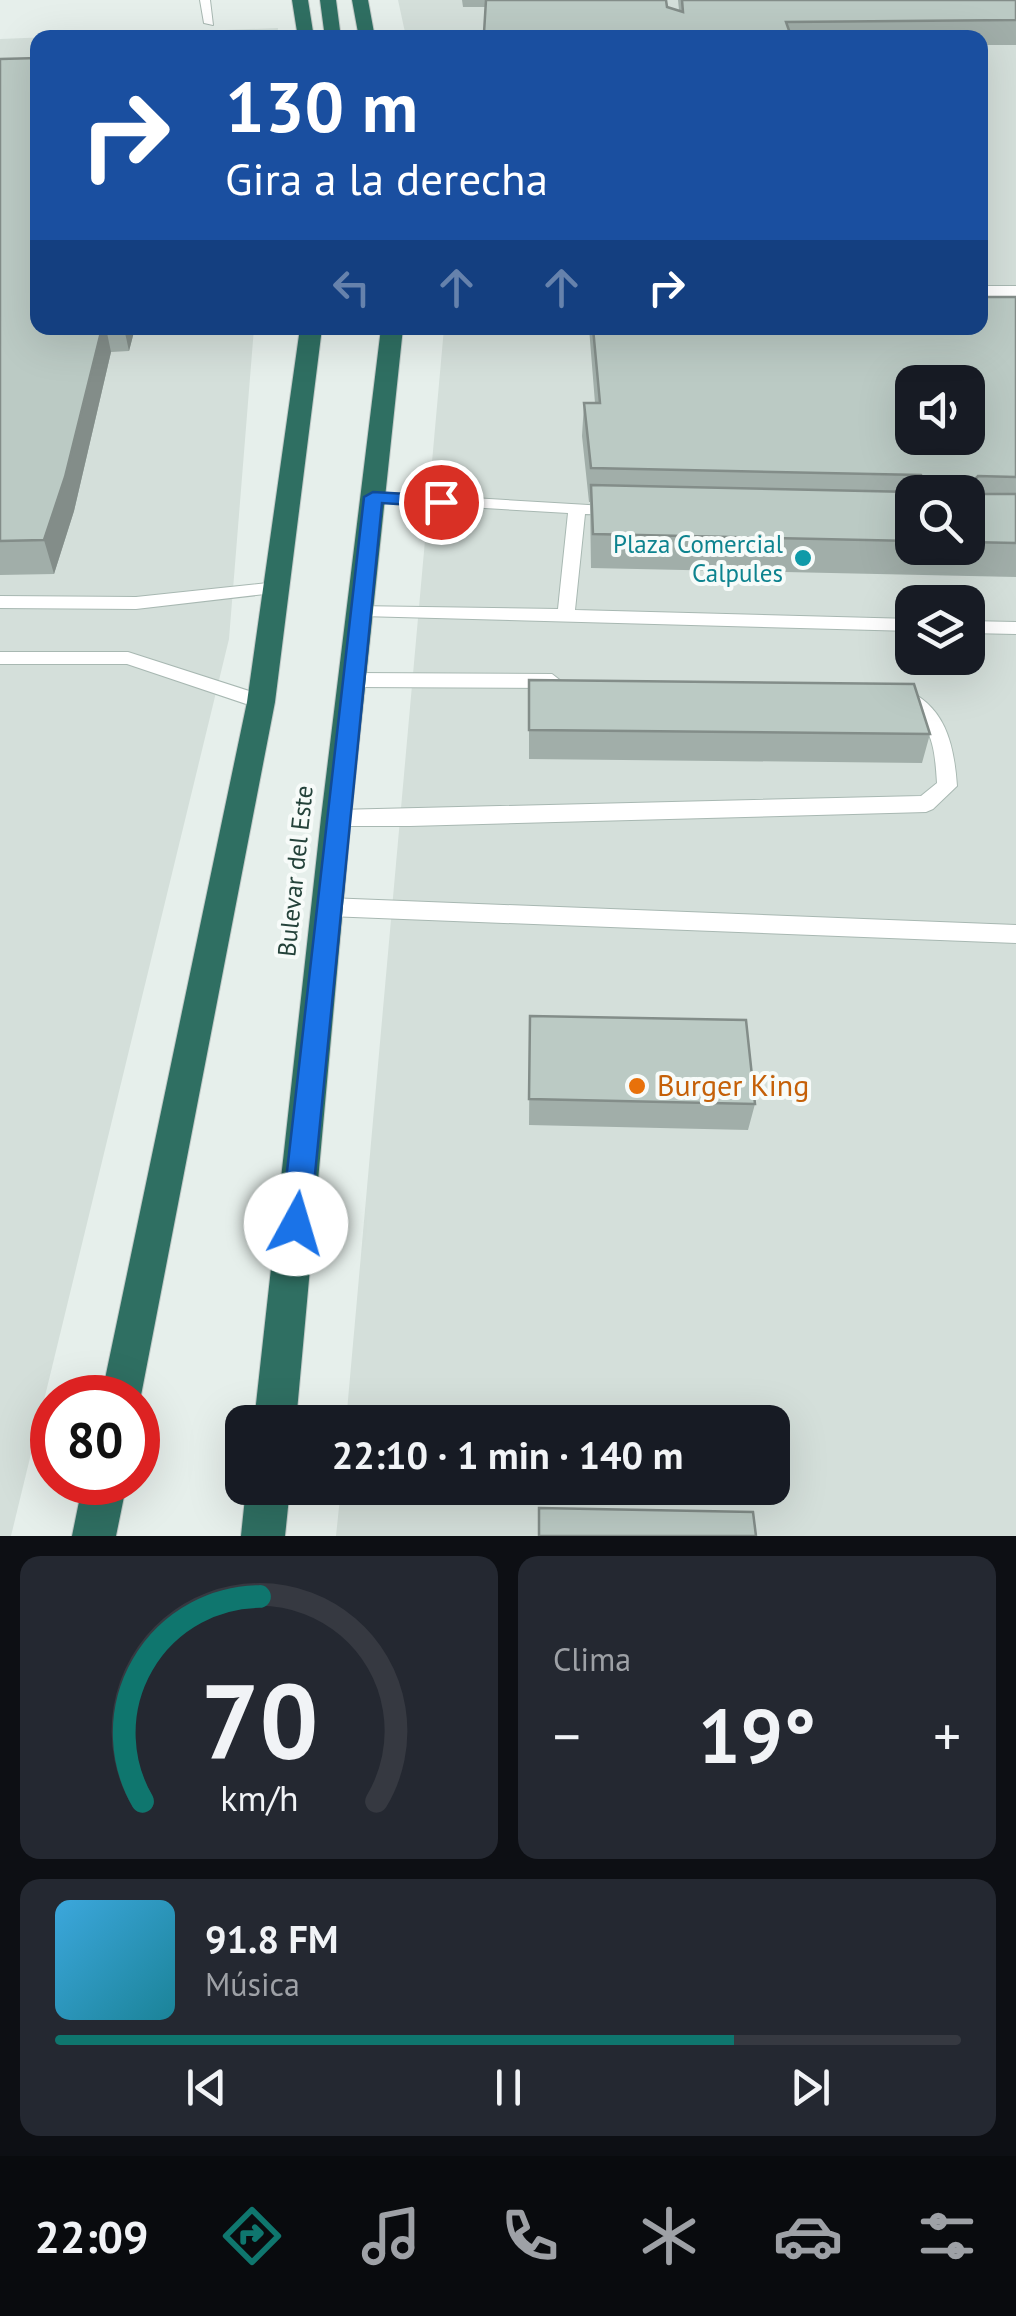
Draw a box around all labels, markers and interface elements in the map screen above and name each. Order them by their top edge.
text: 130 m [225,61,418,151]
icon: right [60,70,190,200]
text: Gira a la derecha [225,149,548,207]
icon: left [324,260,379,315]
icon: ahead [429,260,484,315]
icon: ahead [534,260,589,315]
icon: right [639,260,694,315]
map controls [895,365,985,675]
button: sound [895,365,985,455]
pin [399,460,484,545]
icon: arrive [414,475,469,530]
button: search [895,475,985,565]
place label: Plaza Comercial Calpules [613,528,784,589]
marker: Plaza Comercial Calpules [792,547,814,569]
button: layers [895,585,985,675]
street label: Bulevar del Este [270,784,320,958]
place label: Burger King [657,1065,809,1104]
marker: Burger King [626,1075,648,1097]
position arrow [244,1172,348,1276]
speed limit sign: 80 [30,1375,160,1505]
text: 22:10 · 1 min · 140 m [332,1430,683,1479]
text: Clima [553,1638,631,1680]
text: 70 [200,1653,318,1788]
text: 19° [698,1687,816,1784]
text: − [553,1700,581,1771]
text: + [933,1700,961,1771]
text: km/h [220,1775,298,1821]
text: 91.8 FM [205,1914,338,1963]
text: Música [205,1963,300,2005]
icon: previous [179,2060,234,2115]
icon: pause [481,2060,536,2115]
icon: next [783,2060,838,2115]
icon: directions [217,2201,287,2271]
icon: music [356,2201,426,2271]
icon: phone [495,2201,565,2271]
icon: climate [634,2201,704,2271]
icon: car [773,2201,843,2271]
icon: filters [912,2201,982,2271]
text: 22:09 [34,2207,149,2265]

